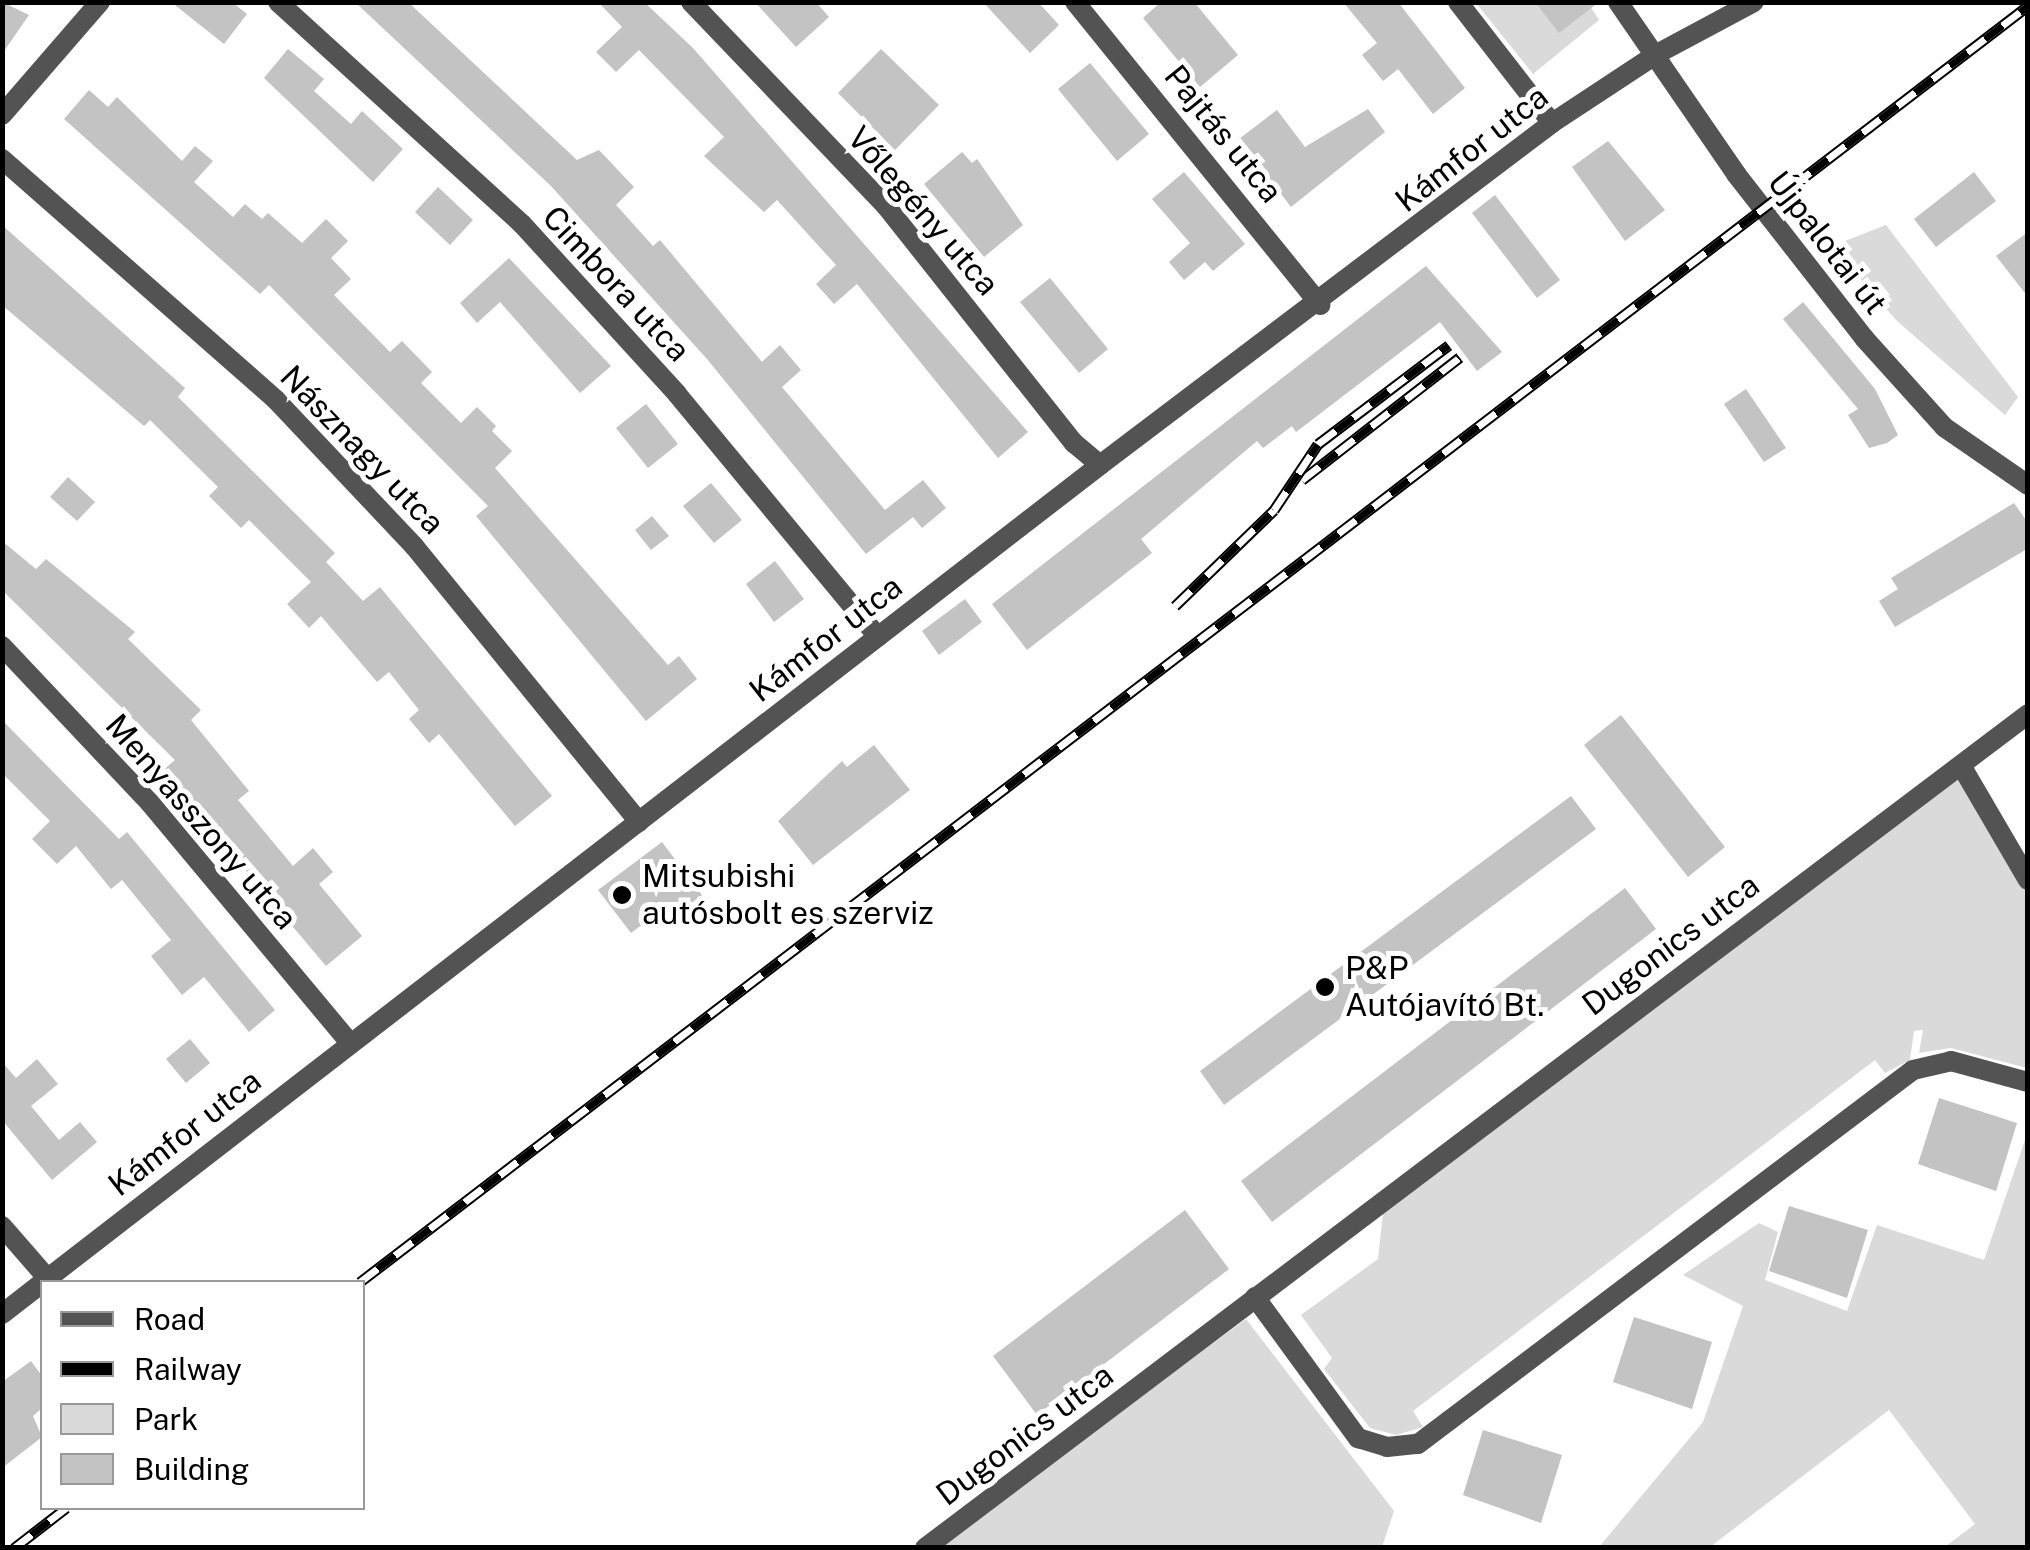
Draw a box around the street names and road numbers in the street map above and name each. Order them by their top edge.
street label: Pajtás utca [1156,58,1290,210]
street label: Kámfor utca [1388,78,1556,220]
street label: Vőlegény utca [839,119,1007,303]
street label: Újpalotai út [1759,164,1895,322]
street label: Cimbora utca [534,199,698,369]
street label: Násznagy utca [272,358,452,542]
street label: Kámfor utca [742,568,910,710]
street label: Menyasszony utca [97,707,305,937]
street label: Dugonics utca [1575,866,1767,1024]
street label: Kámfor utca [101,1062,269,1204]
street label: Dugonics utca [929,1356,1121,1514]

